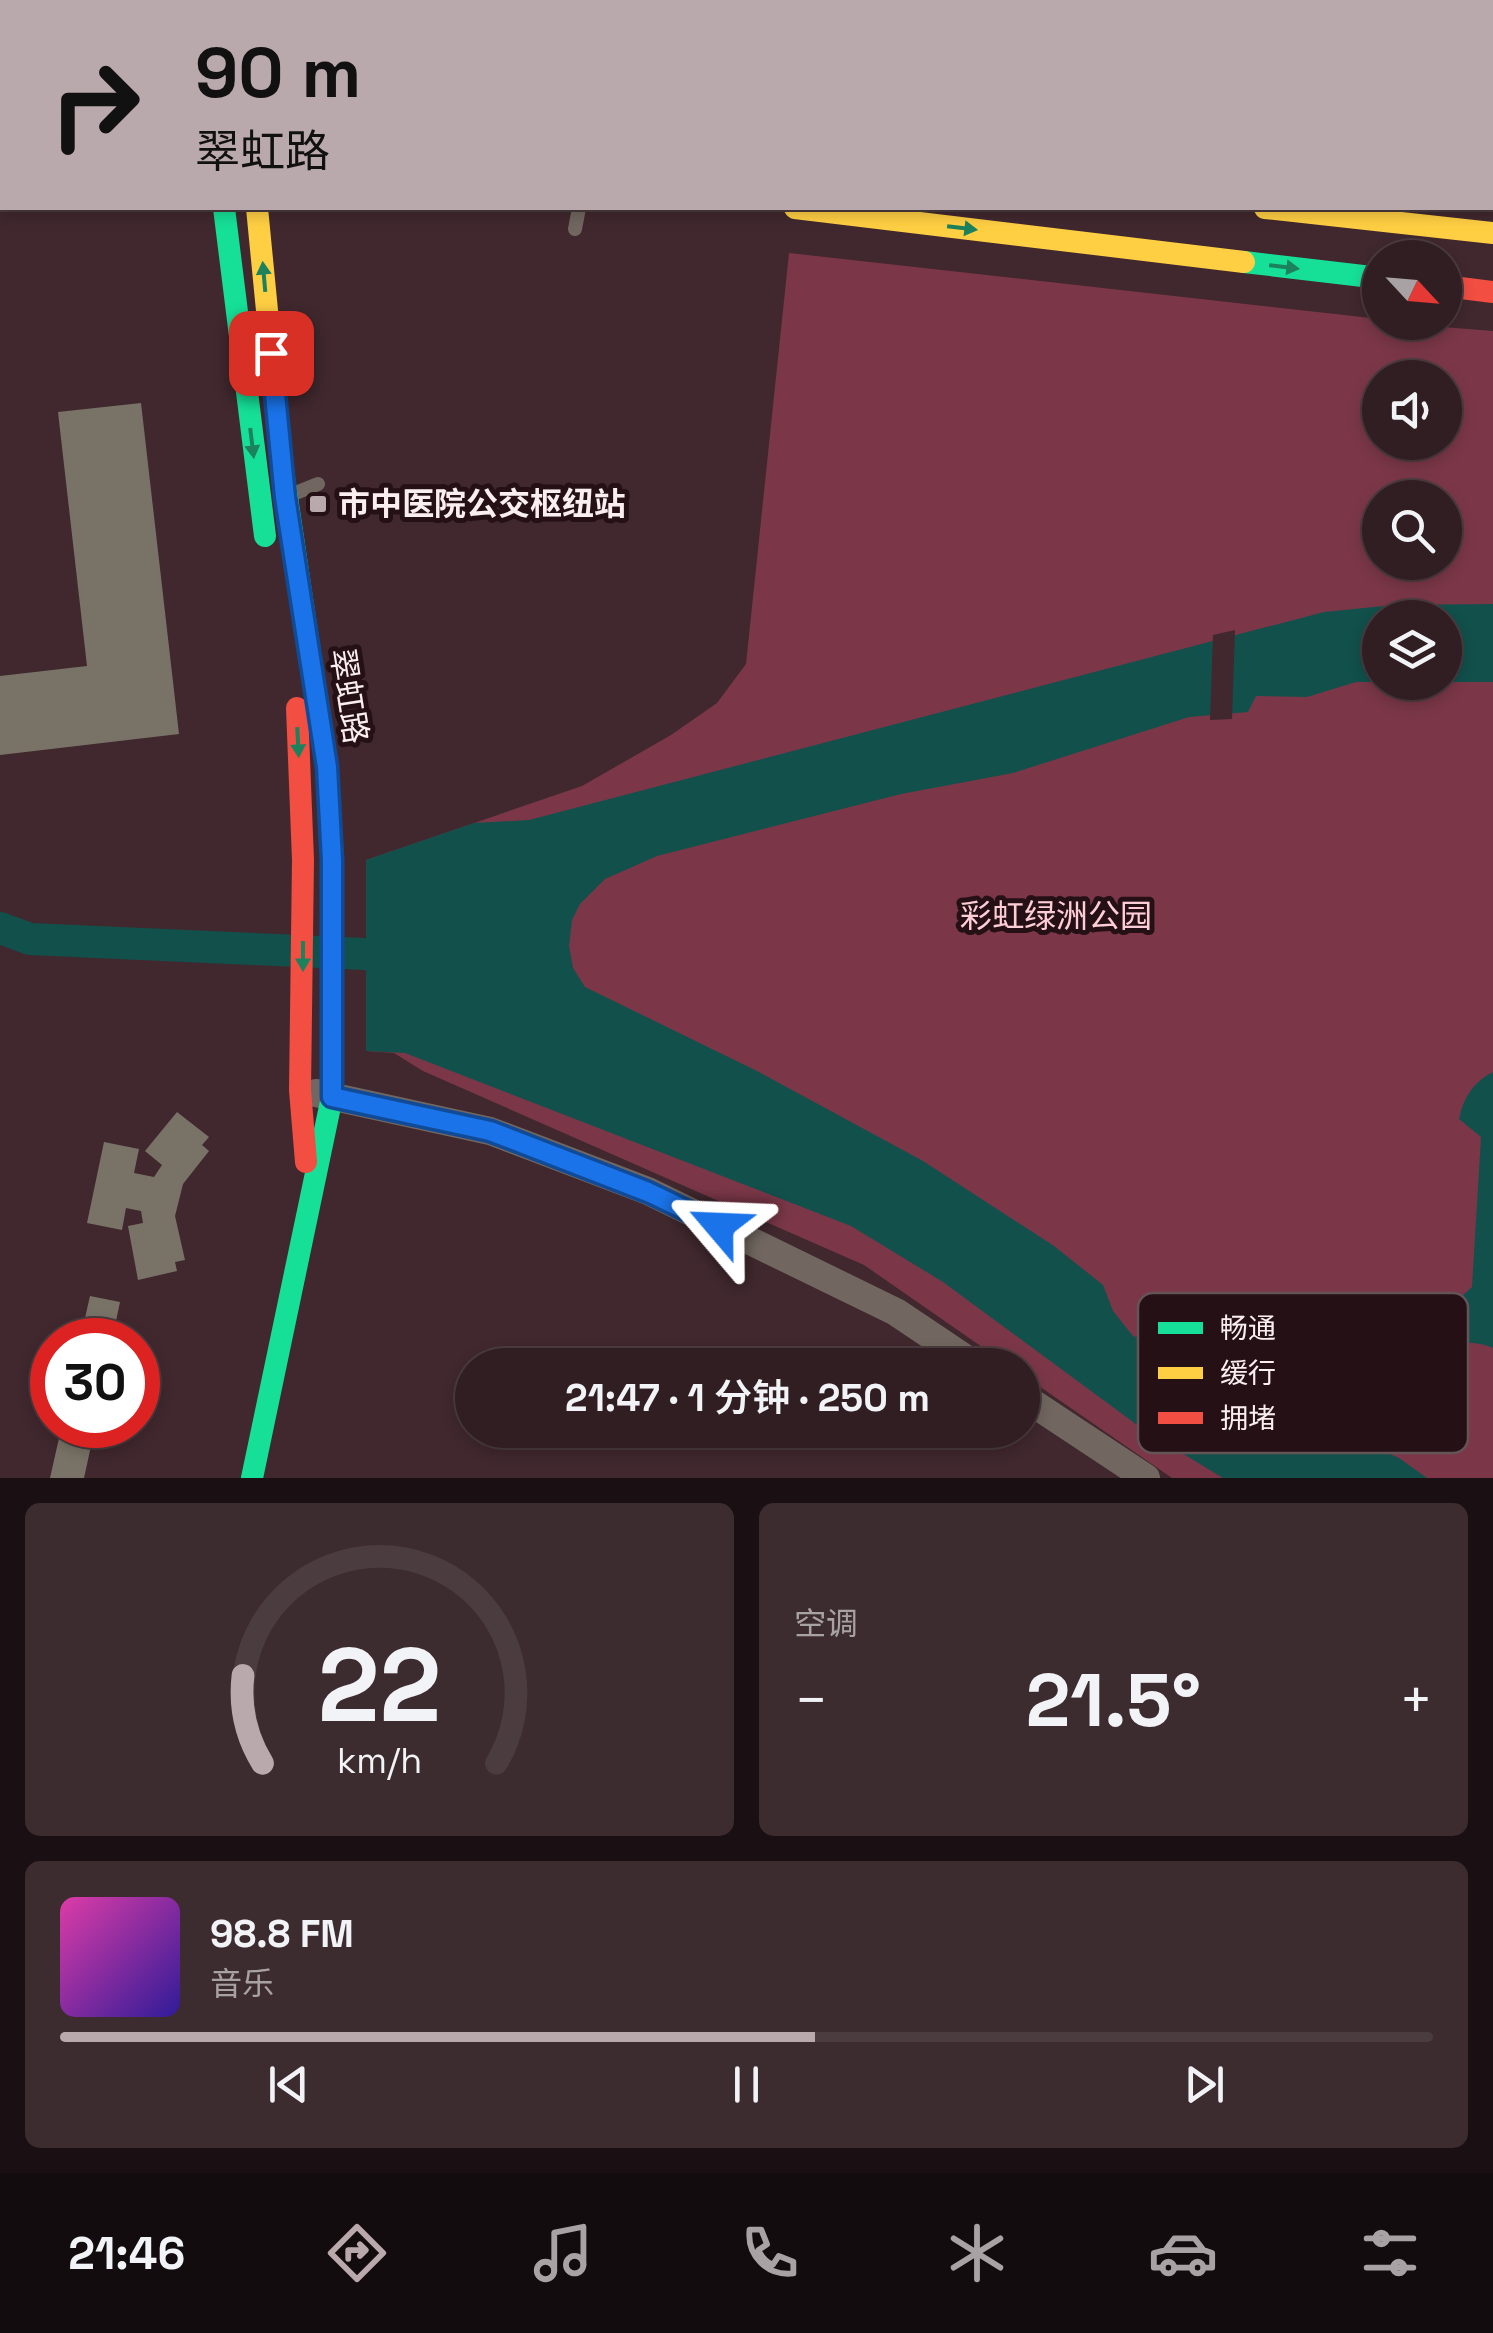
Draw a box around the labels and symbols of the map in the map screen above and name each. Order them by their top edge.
one-way arrow [946,220,978,236]
north arrow [1362,240,1462,340]
one-way arrow [1269,259,1301,275]
one-way arrow [256,261,272,292]
pin [229,311,314,396]
one-way arrow [244,428,260,460]
place label: 市中医院公交枢纽站 [338,484,626,524]
marker: 市中医院公交枢纽站 [307,493,329,515]
street label: 翠虹路 [322,645,376,747]
one-way arrow [290,727,306,758]
park label: 彩虹绿洲公园 [960,896,1152,936]
one-way arrow [295,940,311,972]
position arrow [667,1174,771,1278]
legend [1138,1293,1468,1453]
text: 畅通 [1220,1310,1276,1346]
speed limit sign: 30 [30,1318,160,1448]
text: 缓行 [1220,1355,1276,1391]
text: 拥堵 [1220,1400,1276,1436]

